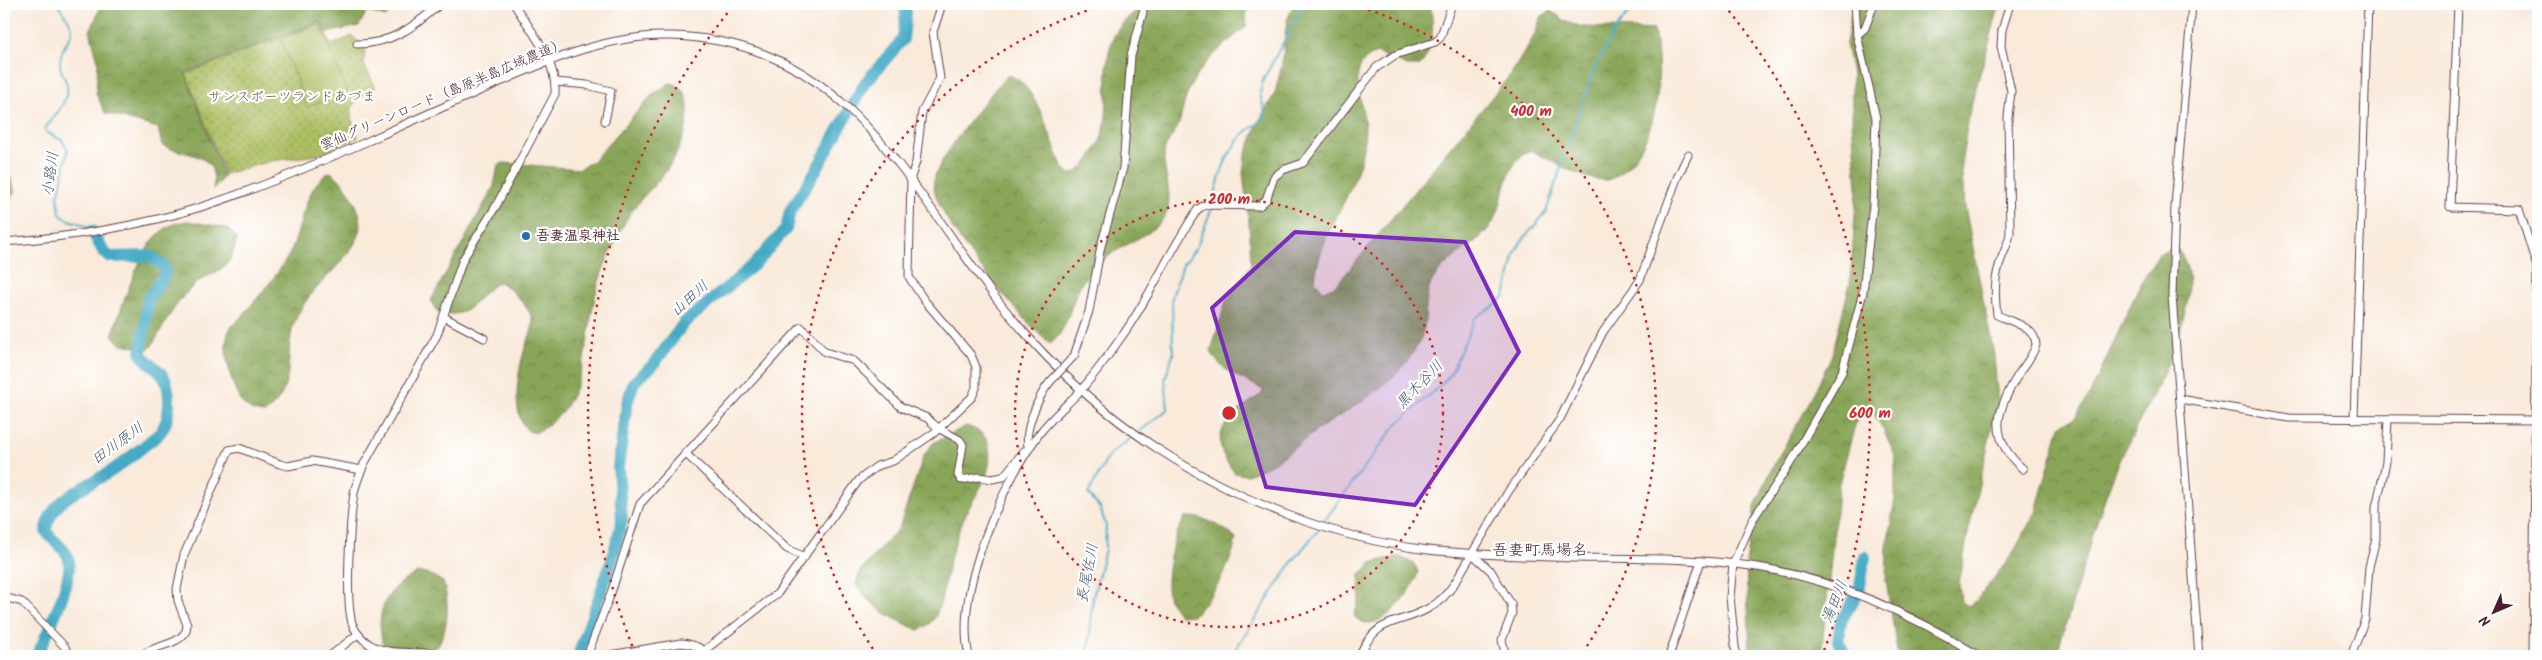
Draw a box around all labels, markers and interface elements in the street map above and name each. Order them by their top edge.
street label: 雲仙グリーンロード（島原半島広域農道） [317,33,569,157]
park label: サンスポーツランドあづま [208,86,376,108]
text: 400 m [1510,100,1552,124]
water label: 小路川 [36,150,66,198]
text: 200 m [1208,188,1250,212]
place label: 吾妻温泉神社 [536,225,620,247]
marker: 吾妻温泉神社 [520,230,532,242]
water label: 山田川 [665,275,715,323]
water label: 黒木谷川 [1391,355,1449,415]
text: 600 m [1849,402,1891,426]
centre of rings [1220,404,1238,422]
water label: 田川原川 [87,417,149,471]
district label: 吾妻町馬場名 [1492,538,1588,563]
water label: 長尾佐川 [1070,541,1106,605]
water label: 湯田川 [1815,577,1855,627]
north arrow [2470,588,2520,638]
text: N [2474,609,2496,631]

